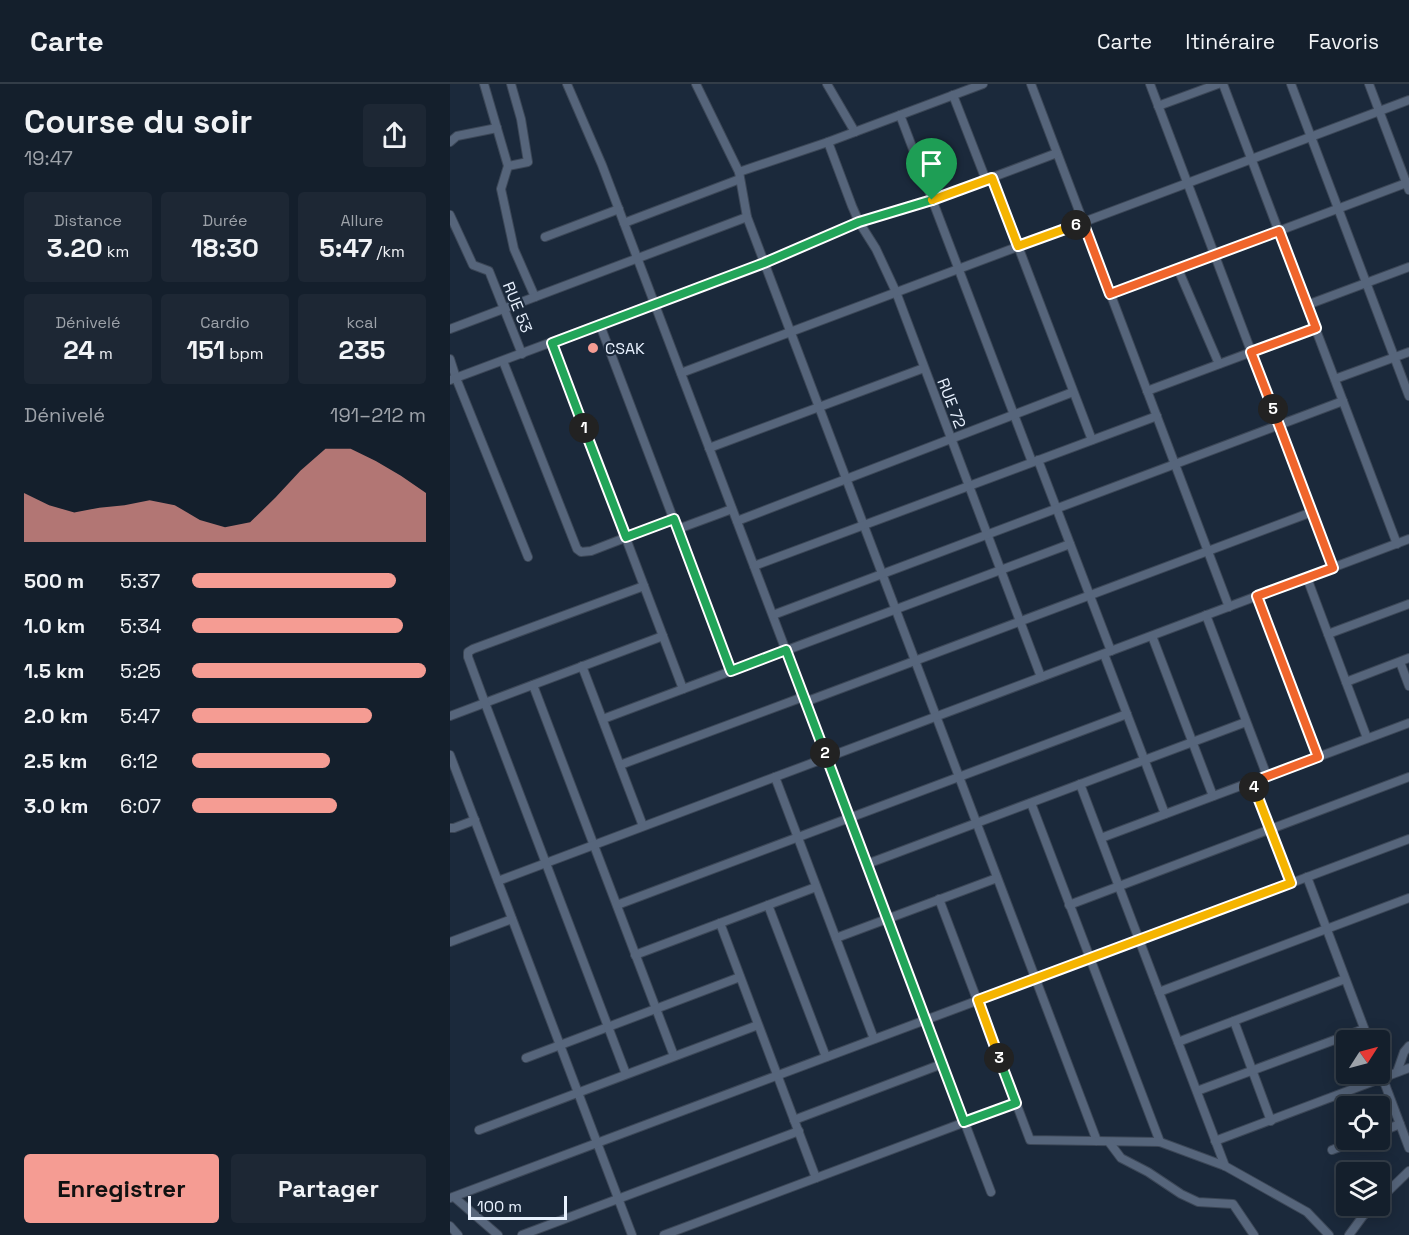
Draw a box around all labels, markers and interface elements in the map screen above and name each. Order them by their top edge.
text: Carte [30,23,104,59]
text: Carte [1097,28,1152,55]
text: Itinéraire [1185,28,1275,55]
text: Favoris [1308,28,1379,55]
text: Course du soir [24,101,252,143]
button: share [363,104,426,167]
pin [906,138,957,200]
text: 19:47 [24,145,73,171]
icon: arrive [915,147,948,180]
text: Distance [54,210,122,231]
text: Durée [202,210,248,231]
text: Allure [341,210,383,231]
pin: 6 [1061,210,1091,240]
text: 6 [1071,214,1081,235]
text: 3.20 [47,231,103,265]
text: 18:30 [191,231,259,265]
text: 5:47 [319,231,372,265]
text: km [103,241,129,262]
text: /km [372,241,405,262]
street label: RUE 53 [498,279,537,336]
text: Dénivelé [56,312,120,333]
text: Cardio [200,312,250,333]
text: kcal [347,312,377,333]
text: 24 [63,333,95,367]
text: 151 [186,333,225,367]
text: 235 [339,333,385,367]
place label: CSAK [605,338,645,359]
marker: CSAK [586,341,600,355]
text: m [95,343,113,364]
text: bpm [225,343,264,364]
street label: RUE 72 [932,375,971,431]
pin: 5 [1258,394,1288,424]
text: 5 [1268,398,1278,419]
text: Dénivelé [24,402,105,428]
text: 191–212 m [330,402,426,428]
pin: 1 [569,413,599,443]
text: 1 [580,417,588,438]
text: 500 m [24,568,84,594]
text: 5:37 [120,568,160,594]
text: 1.0 km [24,613,85,639]
text: 5:34 [120,613,162,639]
text: 1.5 km [24,658,84,684]
text: 5:25 [120,658,161,684]
text: 2.0 km [24,703,88,729]
text: 5:47 [120,703,160,729]
pin: 2 [810,738,840,768]
text: 2 [820,742,830,763]
text: 2.5 km [24,748,87,774]
text: 6:12 [120,748,158,774]
pin: 4 [1239,772,1269,802]
text: 4 [1249,776,1259,797]
text: 3.0 km [24,793,88,819]
text: 6:07 [120,793,161,819]
north arrow [1336,1030,1390,1084]
map controls [1336,1030,1390,1216]
pin: 3 [984,1043,1014,1073]
text: 3 [994,1047,1004,1068]
button: locate [1336,1096,1390,1150]
button: Enregistrer [24,1154,219,1223]
button: Partager [231,1154,426,1223]
button: layers [1336,1162,1390,1216]
scale bar [468,1193,567,1220]
text: 100 m [477,1196,522,1217]

